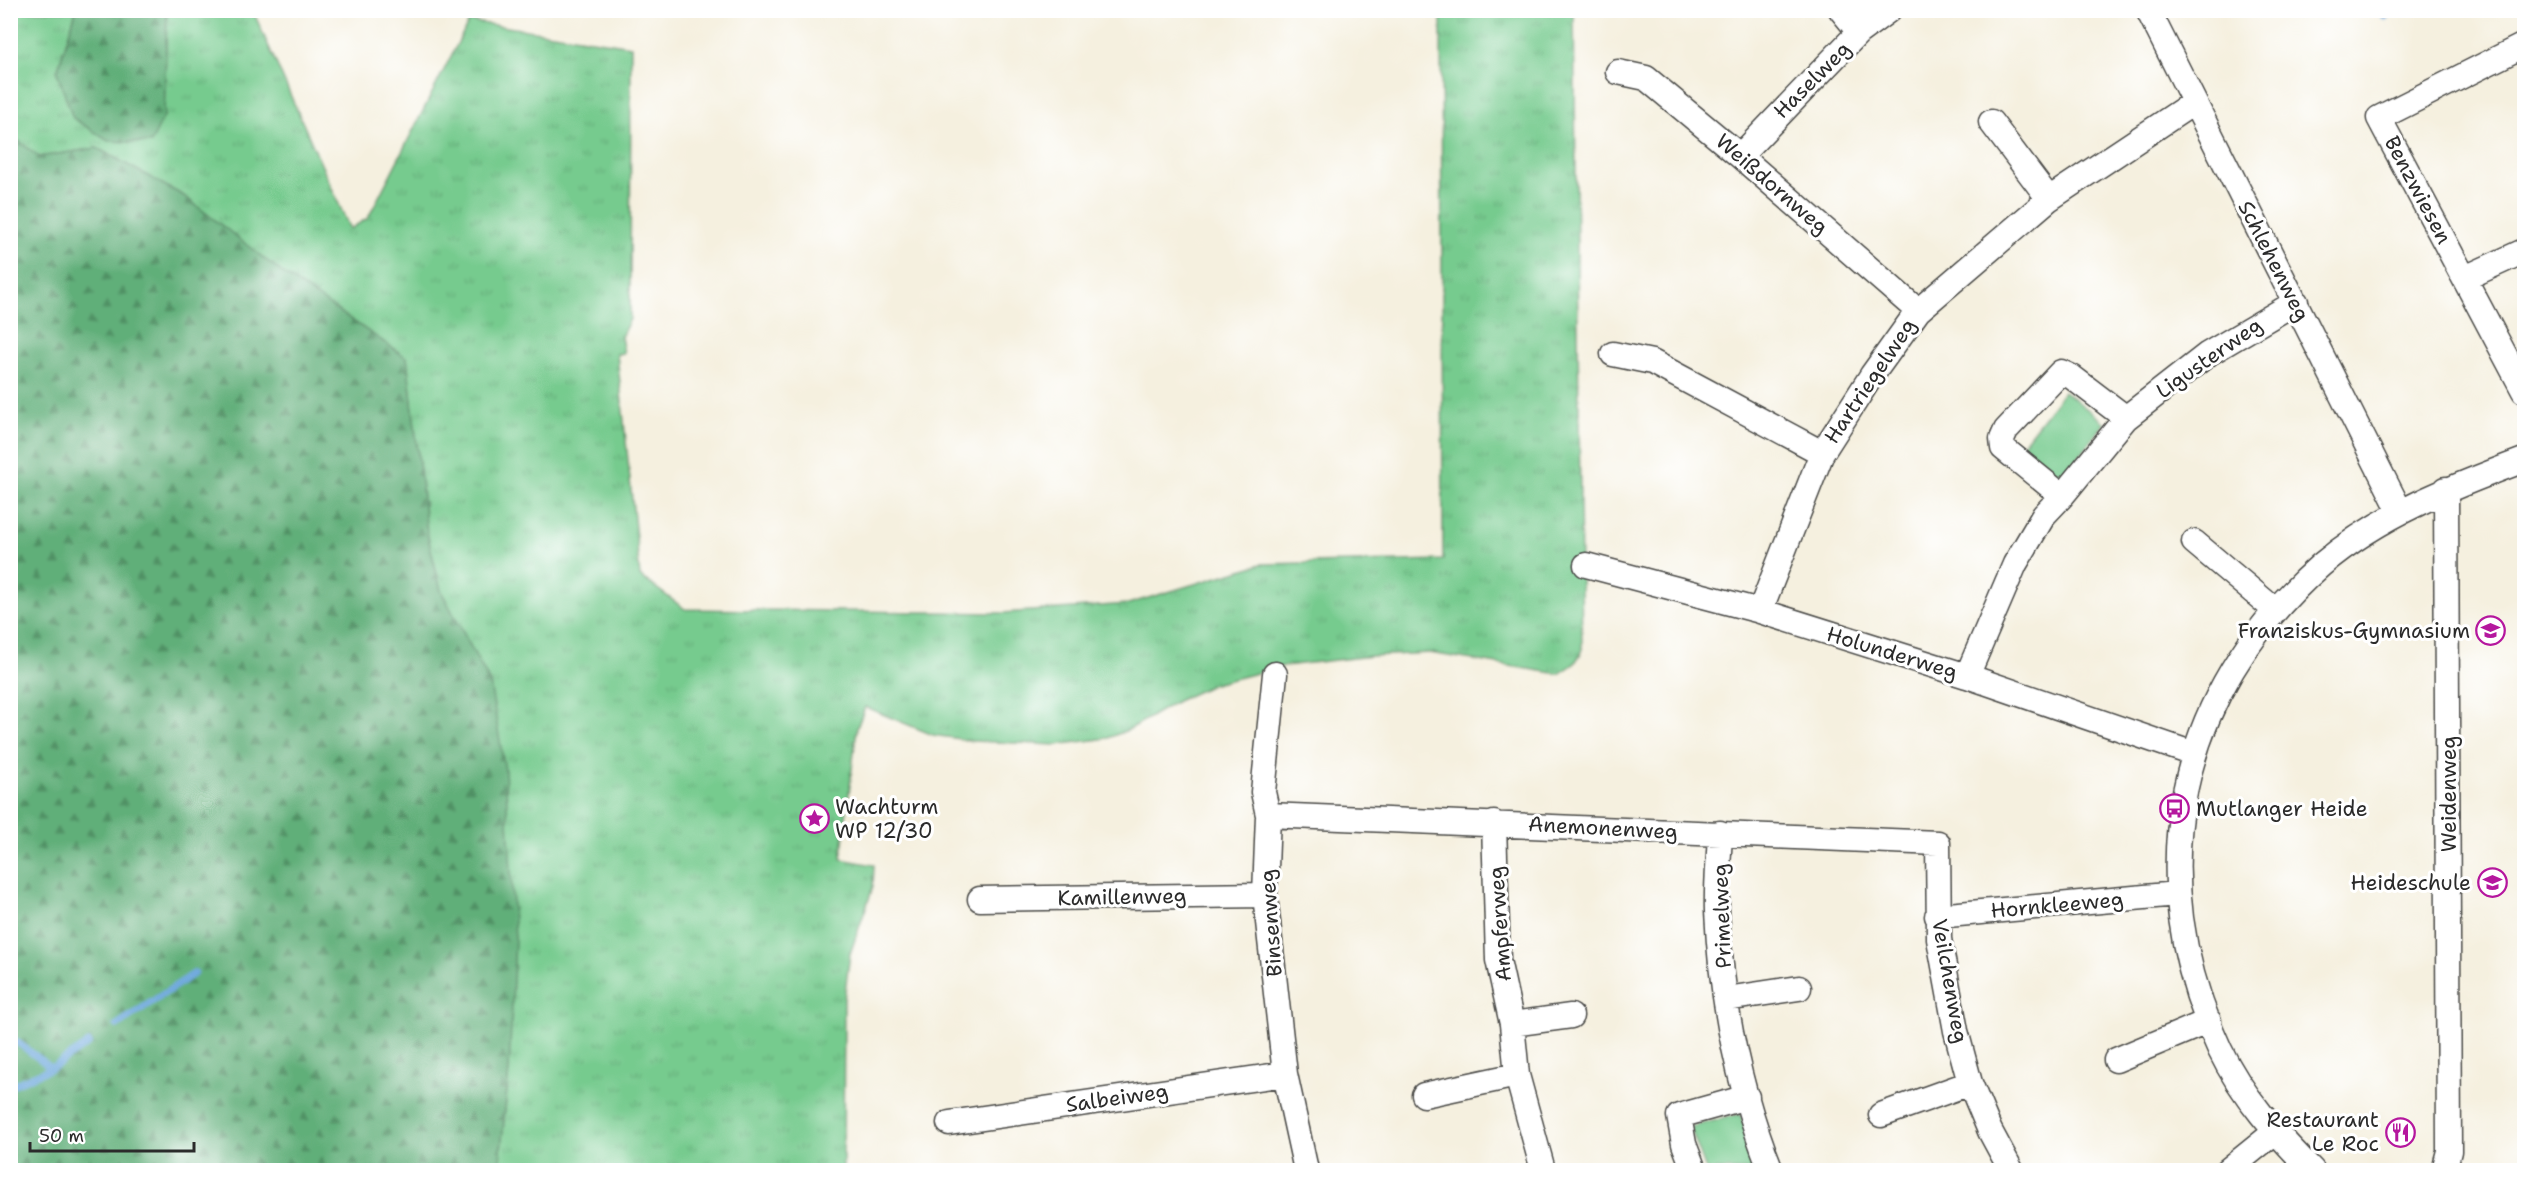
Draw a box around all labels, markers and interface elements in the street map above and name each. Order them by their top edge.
street label: Haselweg [1767,35,1857,125]
street label: Weißdornweg [1710,127,1834,241]
street label: Benzwiesen [2378,131,2458,249]
street label: Schlehenweg [2232,196,2316,326]
street label: Ligusterweg [2150,311,2268,405]
street label: Hartriegelweg [1818,313,1922,449]
school or university icon: Franziskus-Gymnasium [2475,615,2507,647]
place label: Franziskus-Gymnasium [2238,617,2470,645]
street label: Holunderweg [1823,620,1961,686]
street label: Weidenweg [2435,736,2463,852]
place label: Wachturm WP 12/30 [835,793,938,845]
bus stop icon: Mutlanger Heide [2159,793,2191,825]
place label: Mutlanger Heide [2196,795,2368,823]
place icon: Wachturm WP 12/30 [798,803,830,835]
street label: Anemonenweg [1527,810,1679,846]
street label: Primelweg [1706,863,1738,969]
street label: Ampferweg [1482,865,1518,983]
school or university icon: Heideschule [2476,867,2508,899]
street label: Binsenweg [1253,868,1289,978]
place label: Heideschule [2351,869,2471,897]
street label: Kamillenweg [1057,882,1187,912]
street label: Hornkleeweg [1989,885,2125,925]
street label: Veilchenweg [1925,917,1975,1045]
street label: Salbeiweg [1064,1077,1170,1119]
place label: Restaurant Le Roc [2267,1106,2379,1158]
scale bar [30,1115,194,1153]
restaurant icon: Restaurant Le Roc [2384,1116,2416,1148]
text: 50 m [39,1124,84,1148]

